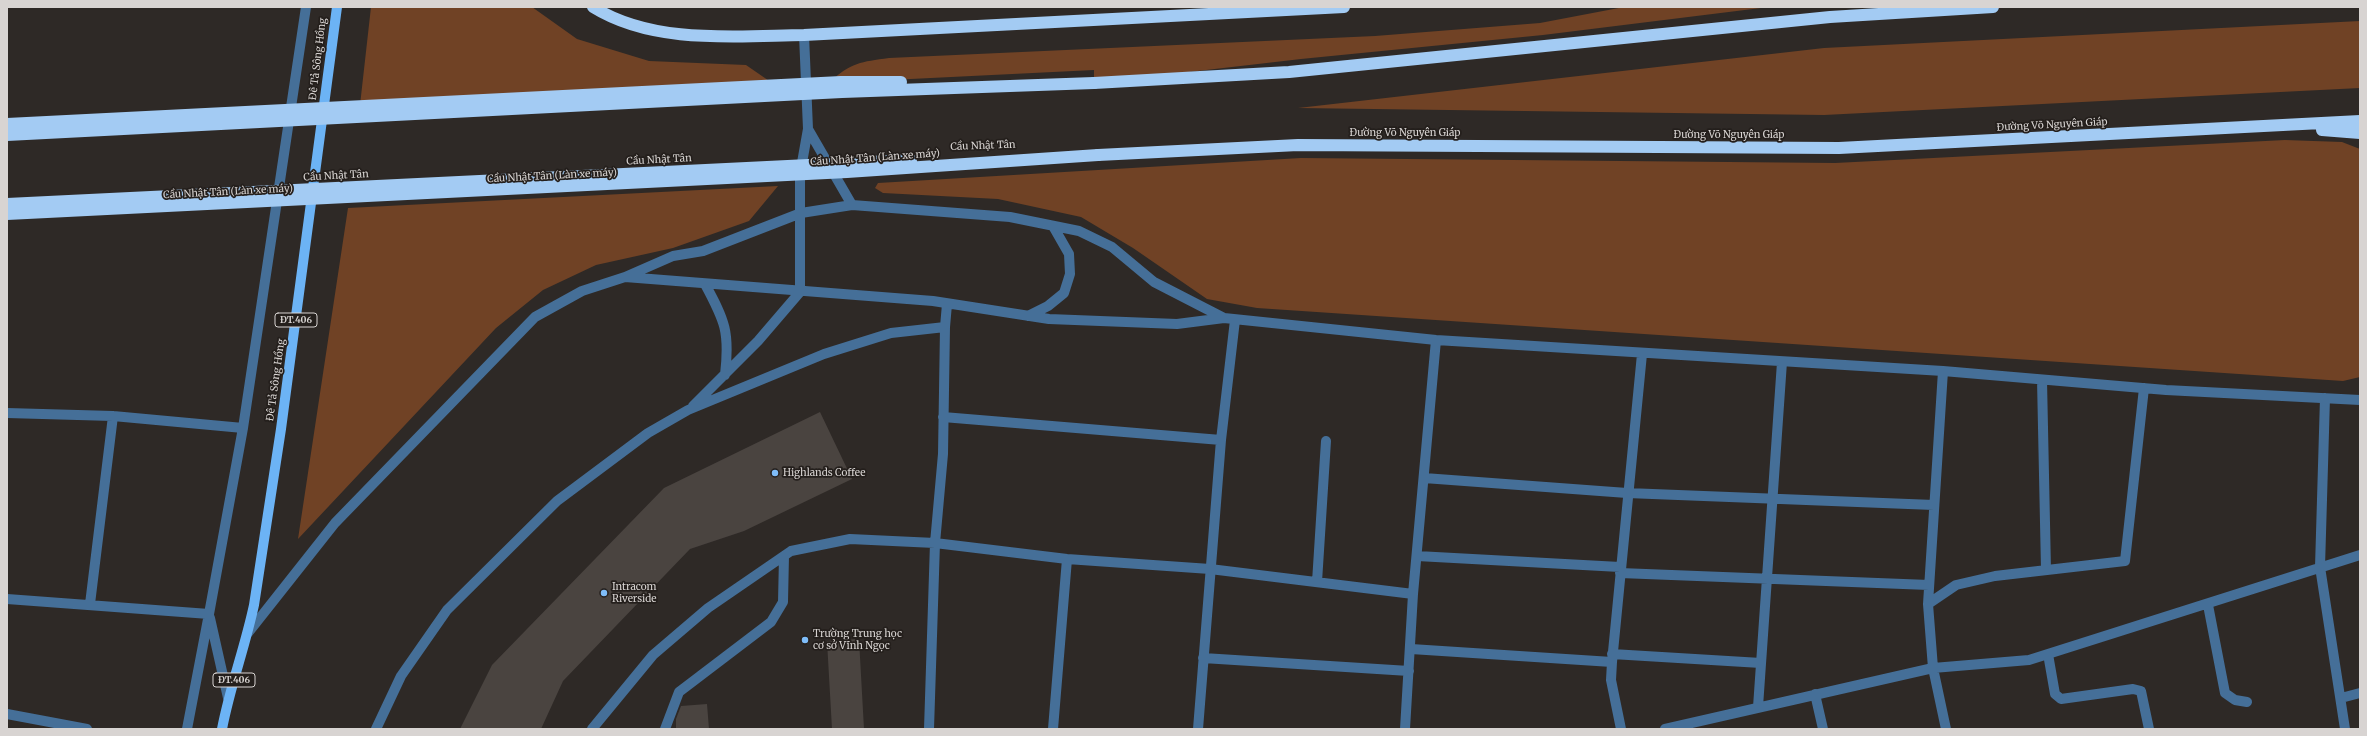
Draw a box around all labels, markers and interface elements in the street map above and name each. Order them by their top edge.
street label: Đê Tả Sông Hồng [307,17,329,101]
street label: Đường Võ Nguyên Giáp [1996,116,2108,134]
street label: Đường Võ Nguyên Giáp [1350,127,1460,139]
street label: Đường Võ Nguyên Giáp [1674,129,1784,141]
street label: Cầu Nhật Tân [950,139,1016,153]
street label: Cầu Nhật Tân (Làn xe máy) [810,147,940,169]
street label: Cầu Nhật Tân [626,152,692,168]
street label: Cầu Nhật Tân (Làn xe máy) [487,167,617,185]
street label: Cầu Nhật Tân [303,168,369,184]
street label: Cầu Nhật Tân (Làn xe máy) [163,183,293,201]
road number: ĐT.406 [275,313,317,327]
street label: Đê Tả Sông Hồng [264,338,288,422]
place label: Highlands Coffee [783,467,865,479]
marker: Highlands Coffee [770,468,780,478]
place label: Intracom Riverside [612,581,657,604]
marker: Intracom Riverside [599,588,609,598]
place label: Trường Trung học cơ sở Vĩnh Ngọc [813,628,902,652]
marker: Trường Trung học cơ sở Vĩnh Ngọc [800,635,810,645]
road number: ĐT.406 [213,673,255,687]

